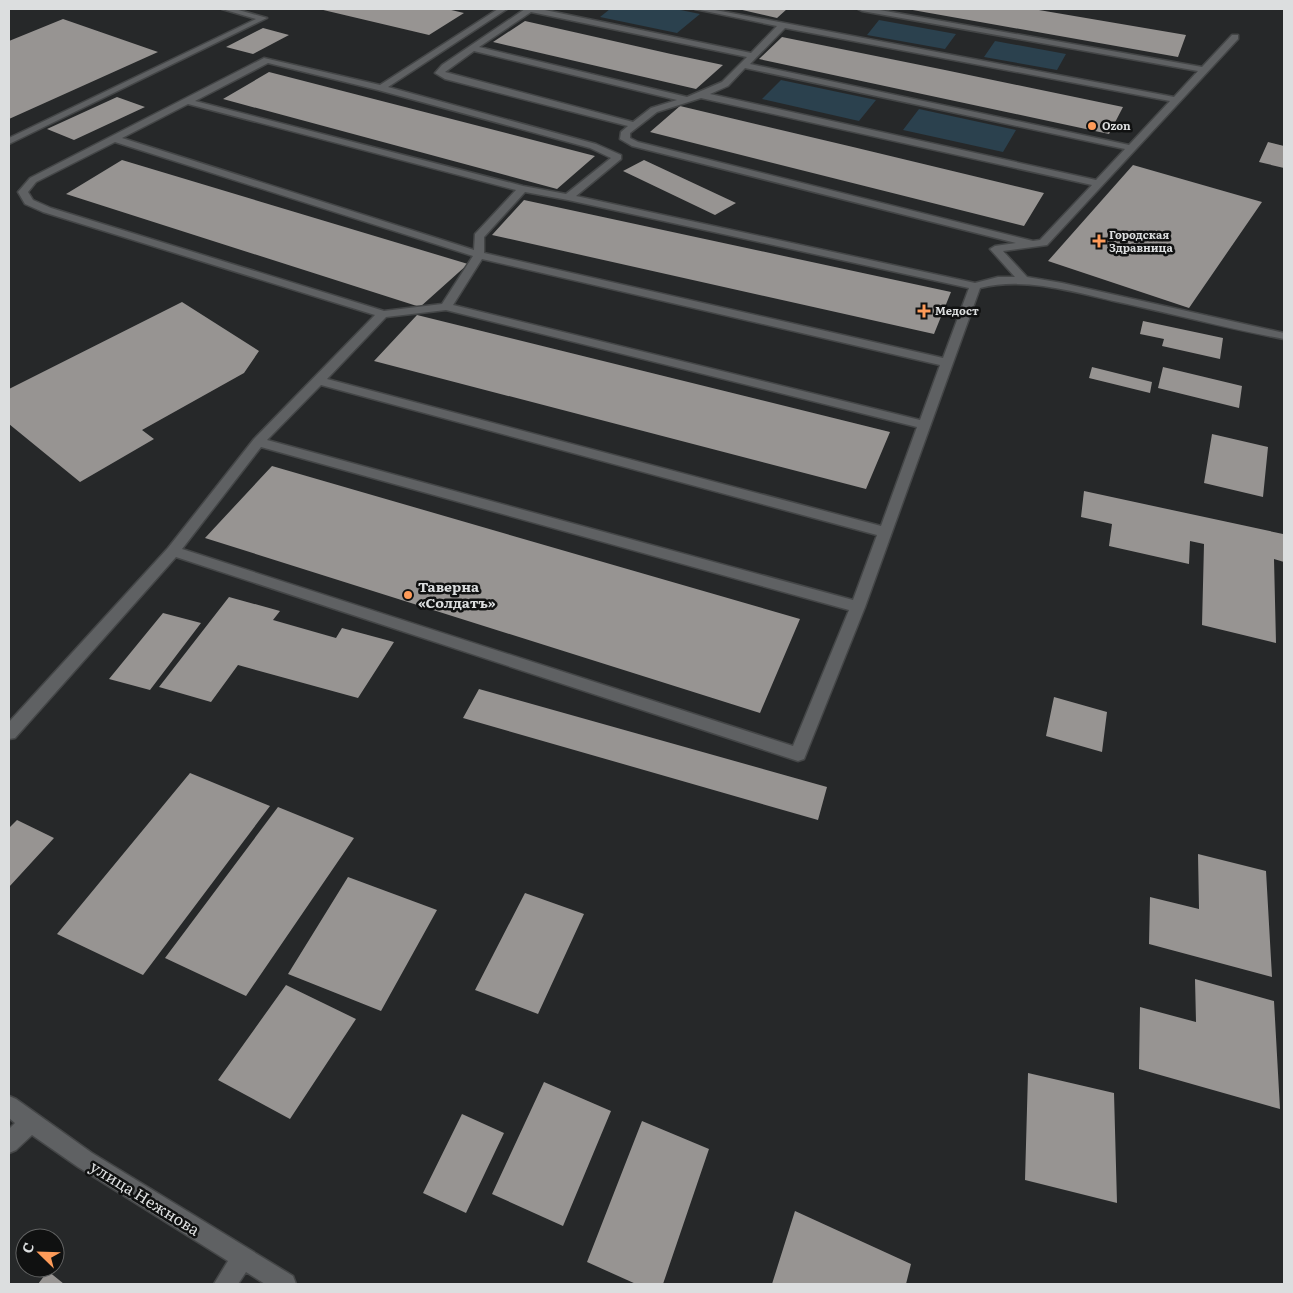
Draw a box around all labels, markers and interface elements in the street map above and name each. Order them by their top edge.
place label: Ozon [1102,117,1131,133]
marker: Ozon [1086,120,1098,132]
place label: Городская Здравница [1109,226,1173,255]
marker: Городская Здравница [1093,235,1105,247]
place label: Медост [935,302,979,318]
marker: Медост [917,304,931,318]
place label: Таверна «Солдатъ» [418,576,496,612]
marker: Таверна «Солдатъ» [402,589,414,601]
street label: улица Нежнова [86,1154,205,1241]
north arrow [15,1228,65,1278]
text: С [16,1239,38,1256]

